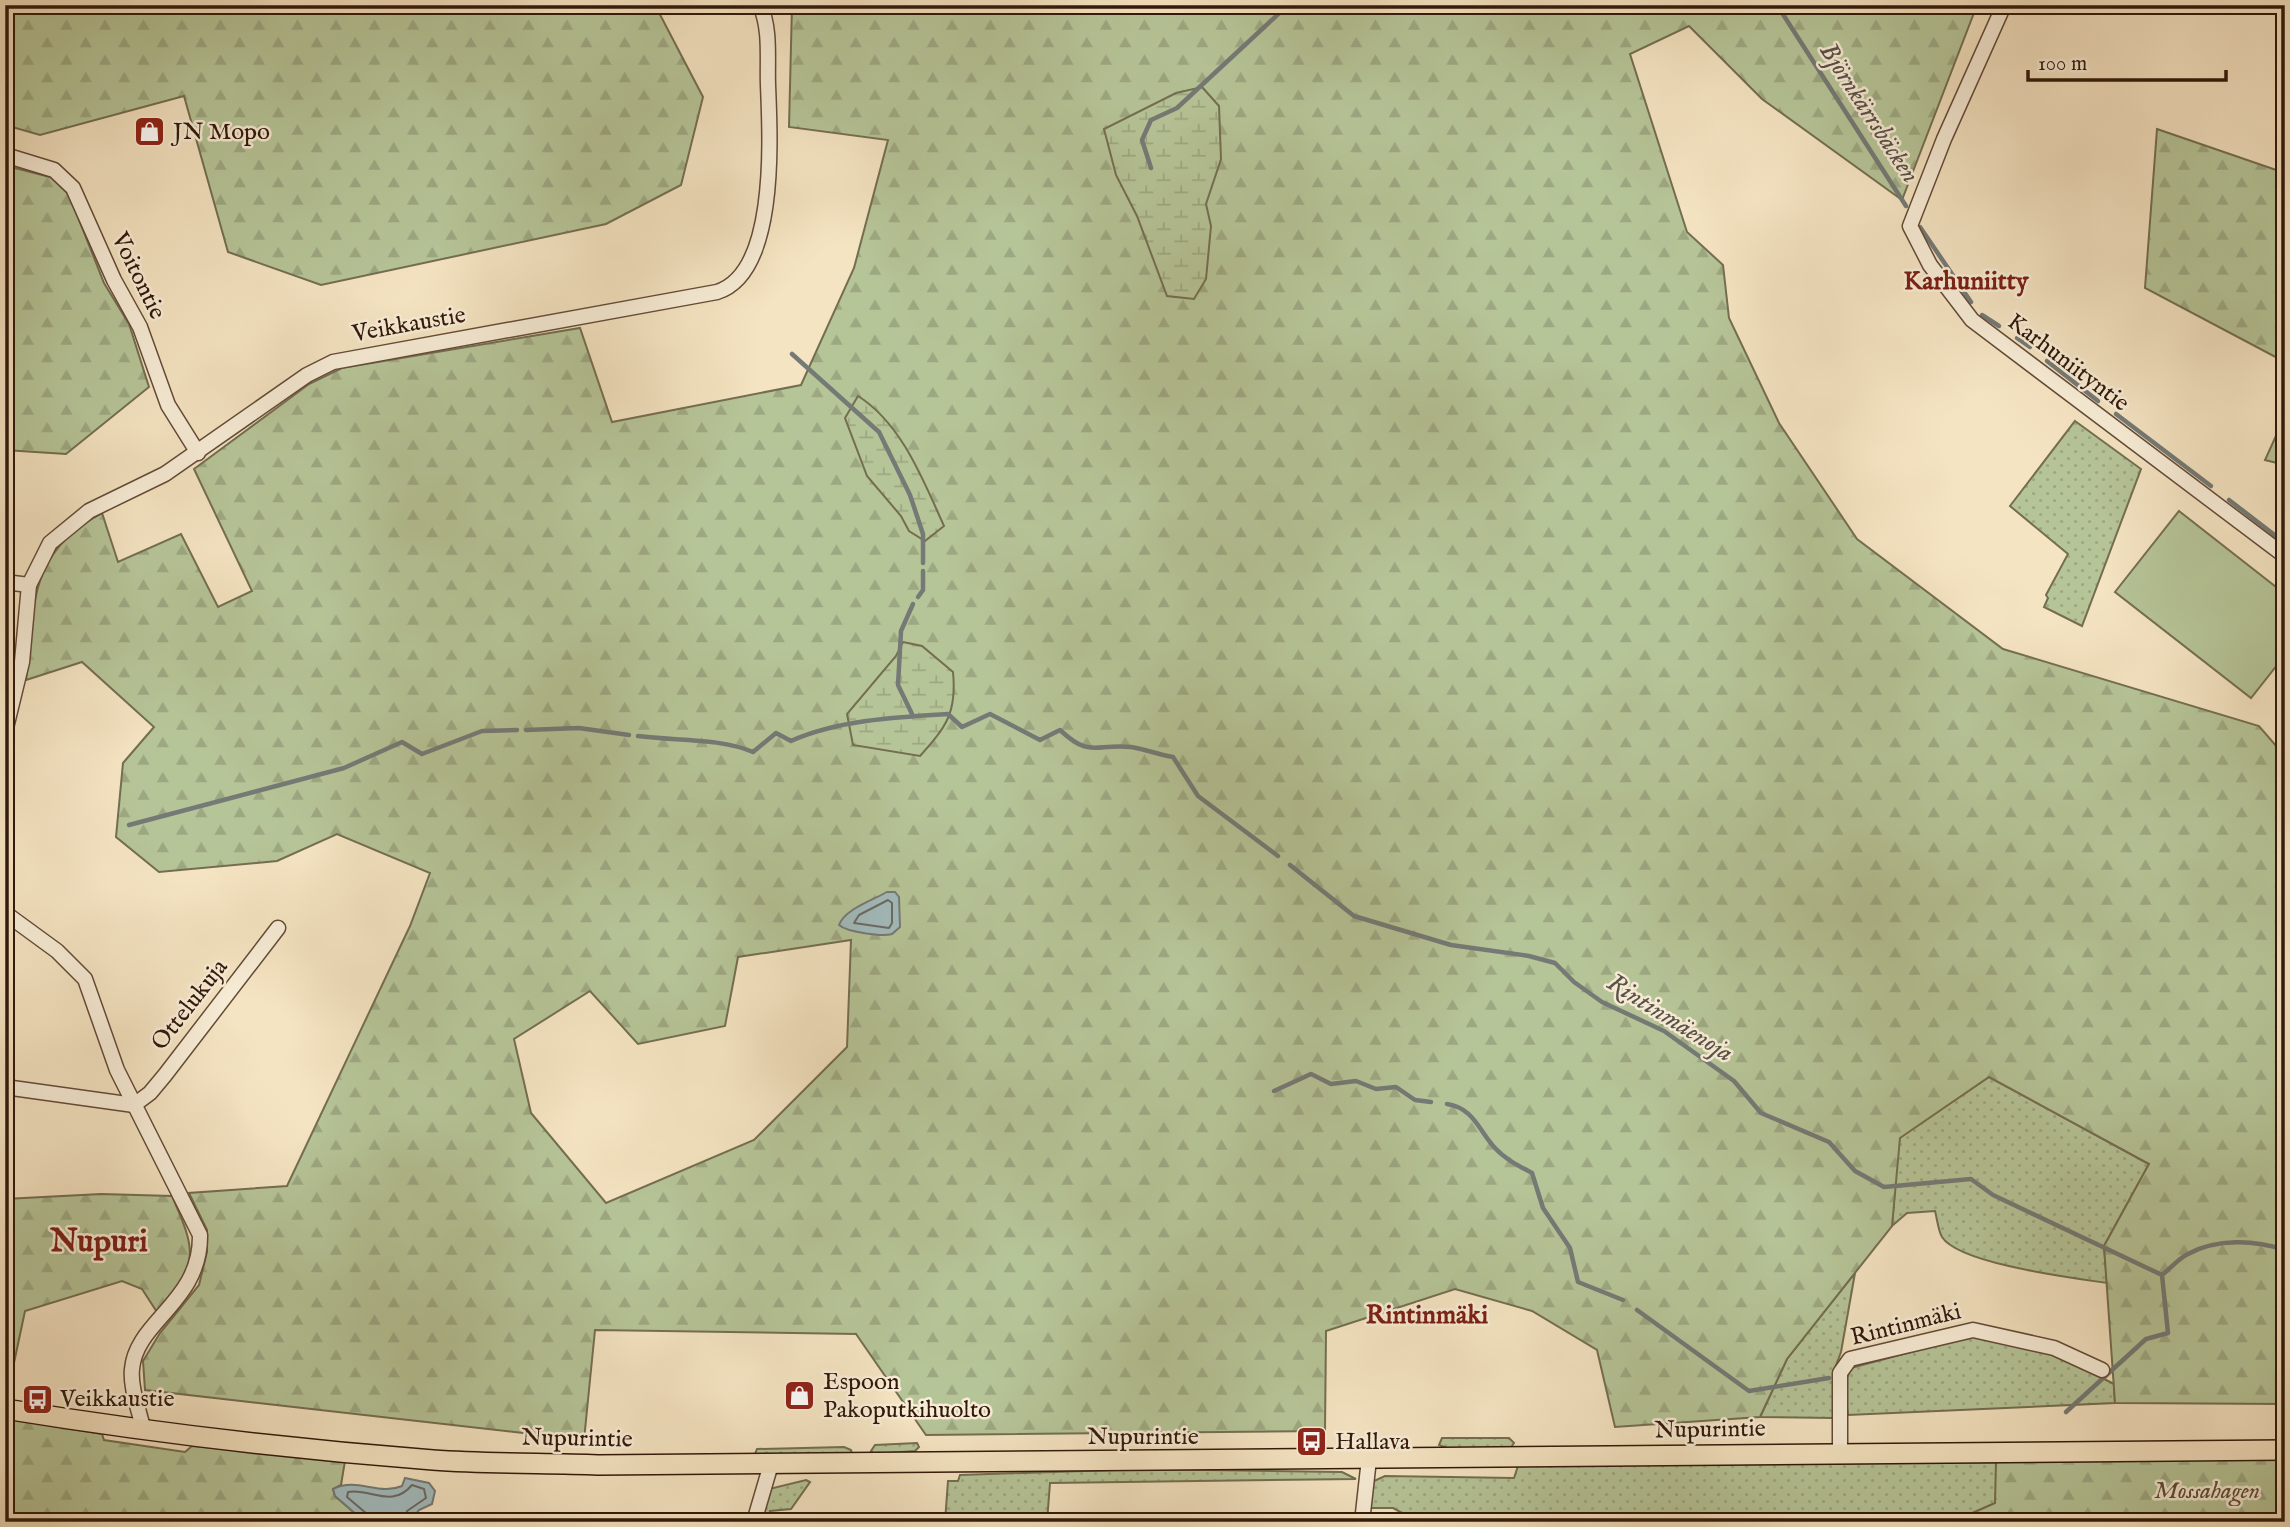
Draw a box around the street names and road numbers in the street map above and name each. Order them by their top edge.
street label: Voitontie [103,227,172,325]
street label: Veikkaustie [349,300,468,350]
street label: Karhuniityntie [2001,307,2135,419]
street label: Ottelukuja [145,953,236,1057]
street label: Rintinmäki [1847,1296,1965,1354]
street label: Nupurintie [1654,1414,1766,1446]
street label: Nupurintie [1087,1422,1199,1453]
street label: Nupurintie [521,1423,633,1455]

